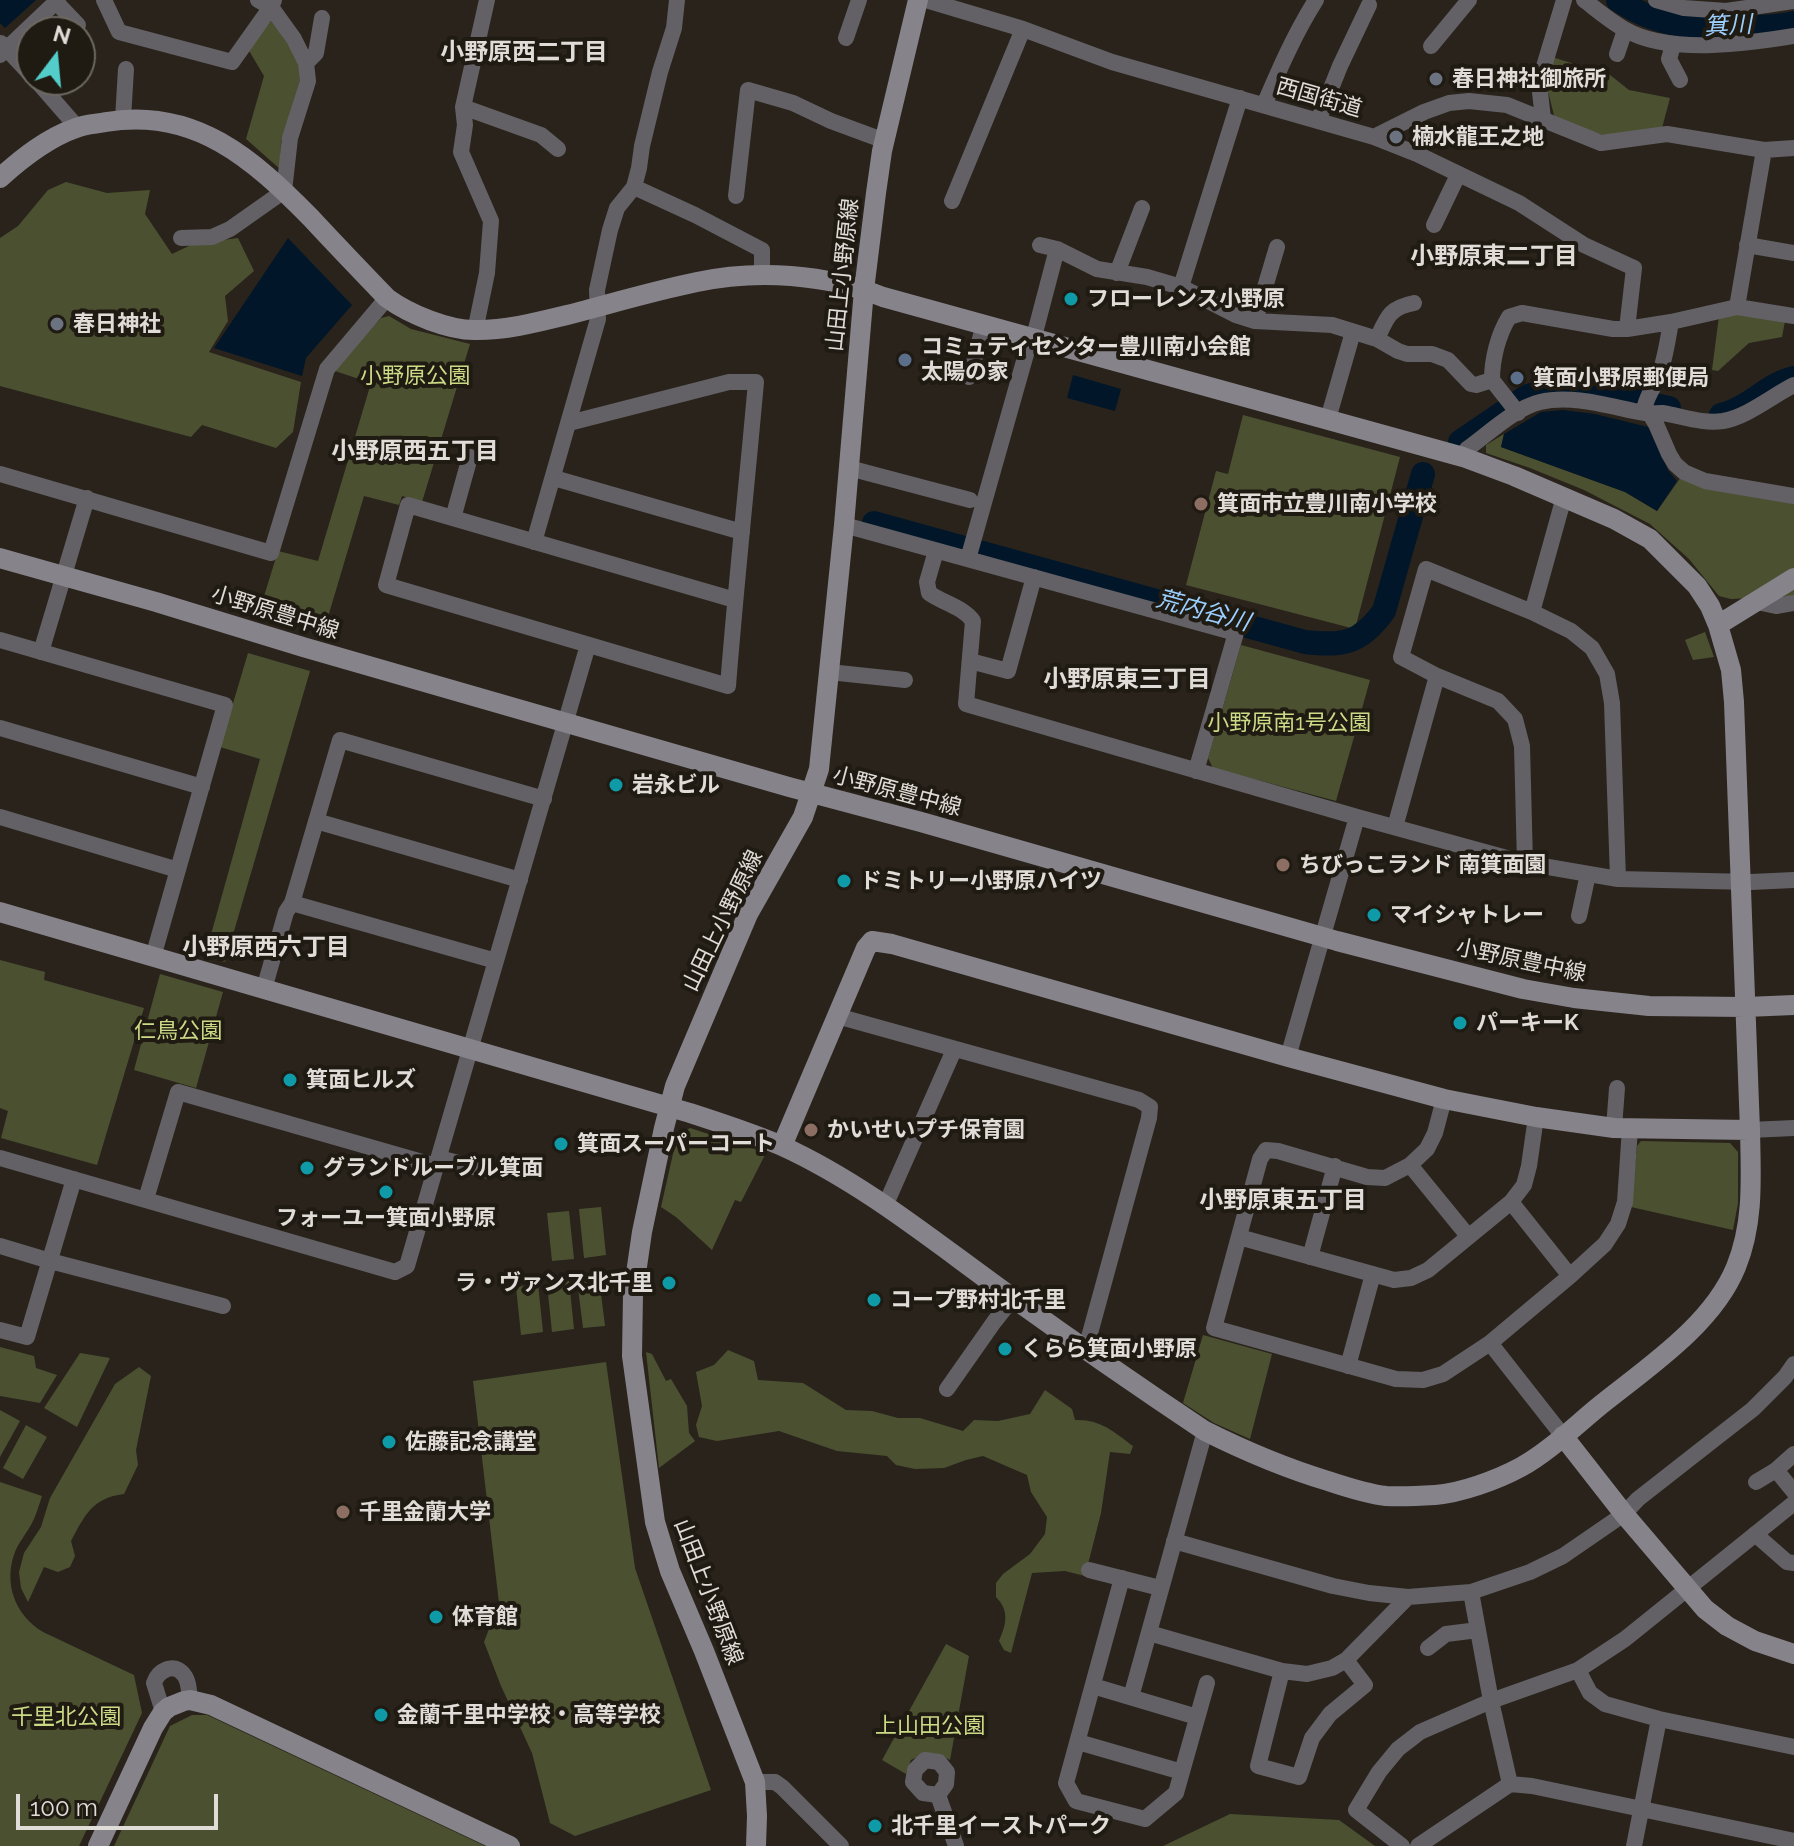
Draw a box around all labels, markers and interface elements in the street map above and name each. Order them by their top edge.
water label: 箕川 [1703,10,1753,42]
north arrow [16,16,96,96]
text: N [50,20,74,50]
district label: 小野原西二丁目 [440,39,608,67]
place label: 春日神社御旅所 [1452,66,1606,92]
marker: 春日神社御旅所 [1427,70,1445,88]
street label: 西国街道 [1273,73,1365,123]
place label: 楠水龍王之地 [1412,124,1544,150]
marker: 楠水龍王之地 [1387,128,1405,146]
street label: 山田上小野原線 [822,197,864,353]
district label: 小野原東二丁目 [1410,243,1578,271]
place label: フローレンス小野原 [1087,286,1285,312]
marker: フローレンス小野原 [1062,290,1080,308]
place label: 春日神社 [73,311,161,337]
marker: 春日神社 [48,315,66,333]
place label: コミュティセンター豊川南小会館 太陽の家 [921,334,1251,386]
marker: コミュティセンター豊川南小会館 太陽の家 [896,351,914,369]
park label: 小野原公園 [360,363,470,389]
place label: 箕面小野原郵便局 [1533,365,1709,391]
marker: 箕面小野原郵便局 [1508,369,1526,387]
district label: 小野原西五丁目 [331,438,499,466]
place label: 箕面市立豊川南小学校 [1217,491,1437,517]
marker: 箕面市立豊川南小学校 [1192,495,1210,513]
street label: 小野原豊中線 [208,581,342,645]
water label: 荒内谷川 [1153,585,1253,637]
district label: 小野原東三丁目 [1043,666,1211,694]
park label: 小野原南1号公園 [1207,710,1371,736]
street label: 小野原豊中線 [830,762,964,822]
place label: 岩永ビル [632,772,720,798]
marker: 岩永ビル [607,776,625,794]
street label: 山田上小野原線 [677,846,769,996]
place label: ちびっこランド 南箕面園 [1299,852,1546,878]
marker: ちびっこランド 南箕面園 [1274,856,1292,874]
place label: ドミトリー小野原ハイツ [860,868,1102,894]
marker: ドミトリー小野原ハイツ [835,872,853,890]
place label: マイシャトレー [1390,902,1544,928]
marker: マイシャトレー [1365,906,1383,924]
district label: 小野原西六丁目 [182,934,350,962]
street label: 小野原豊中線 [1454,934,1588,988]
place label: パーキーK [1476,1010,1579,1036]
marker: パーキーK [1451,1014,1469,1032]
park label: 仁鳥公園 [134,1018,222,1044]
place label: 箕面ヒルズ [306,1067,416,1093]
marker: 箕面ヒルズ [281,1071,299,1089]
place label: かいせいプチ保育園 [827,1117,1025,1143]
marker: かいせいプチ保育園 [802,1121,820,1139]
place label: 箕面スーパーコート [577,1131,775,1157]
marker: 箕面スーパーコート [552,1135,570,1153]
place label: グランドルーブル箕面 [323,1155,543,1181]
marker: グランドルーブル箕面 [298,1159,316,1177]
marker: フォーユー箕面小野原 [377,1183,395,1201]
district label: 小野原東五丁目 [1199,1187,1367,1215]
place label: フォーユー箕面小野原 [276,1205,496,1231]
place label: ラ・ヴァンス北千里 [455,1270,653,1296]
marker: ラ・ヴァンス北千里 [660,1274,678,1292]
place label: コープ野村北千里 [890,1287,1066,1313]
marker: コープ野村北千里 [865,1291,883,1309]
place label: くらら箕面小野原 [1021,1336,1197,1362]
marker: くらら箕面小野原 [996,1340,1014,1358]
place label: 佐藤記念講堂 [405,1429,537,1455]
marker: 佐藤記念講堂 [380,1433,398,1451]
place label: 千里金蘭大学 [359,1499,491,1525]
marker: 千里金蘭大学 [334,1503,352,1521]
street label: 山田上小野原線 [668,1515,748,1669]
place label: 体育館 [452,1604,518,1630]
marker: 体育館 [427,1608,445,1626]
place label: 金蘭千里中学校・高等学校 [397,1702,661,1728]
park label: 千里北公園 [11,1704,121,1730]
marker: 金蘭千里中学校・高等学校 [372,1706,390,1724]
park label: 上山田公園 [875,1713,985,1739]
scale bar [20,1778,222,1828]
text: 100 m [30,1793,98,1822]
place label: 北千里イーストパーク [891,1813,1111,1839]
marker: 北千里イーストパーク [866,1817,884,1835]

